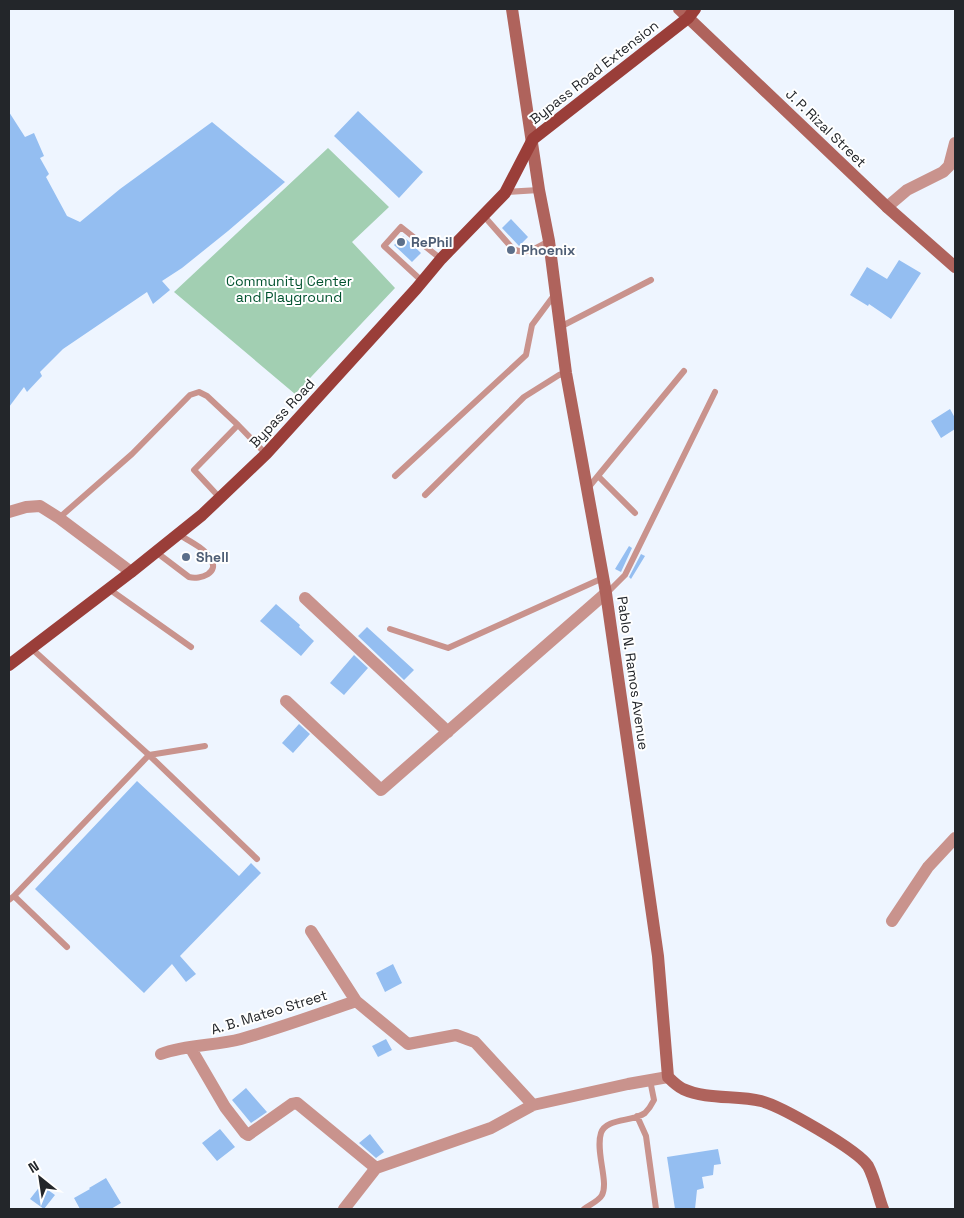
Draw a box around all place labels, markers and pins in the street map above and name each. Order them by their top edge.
place label: RePhil [411,233,452,251]
marker: RePhil [395,236,407,248]
place label: Phoenix [521,241,575,259]
marker: Phoenix [505,244,517,256]
place label: Shell [196,548,229,566]
marker: Shell [180,551,192,563]

